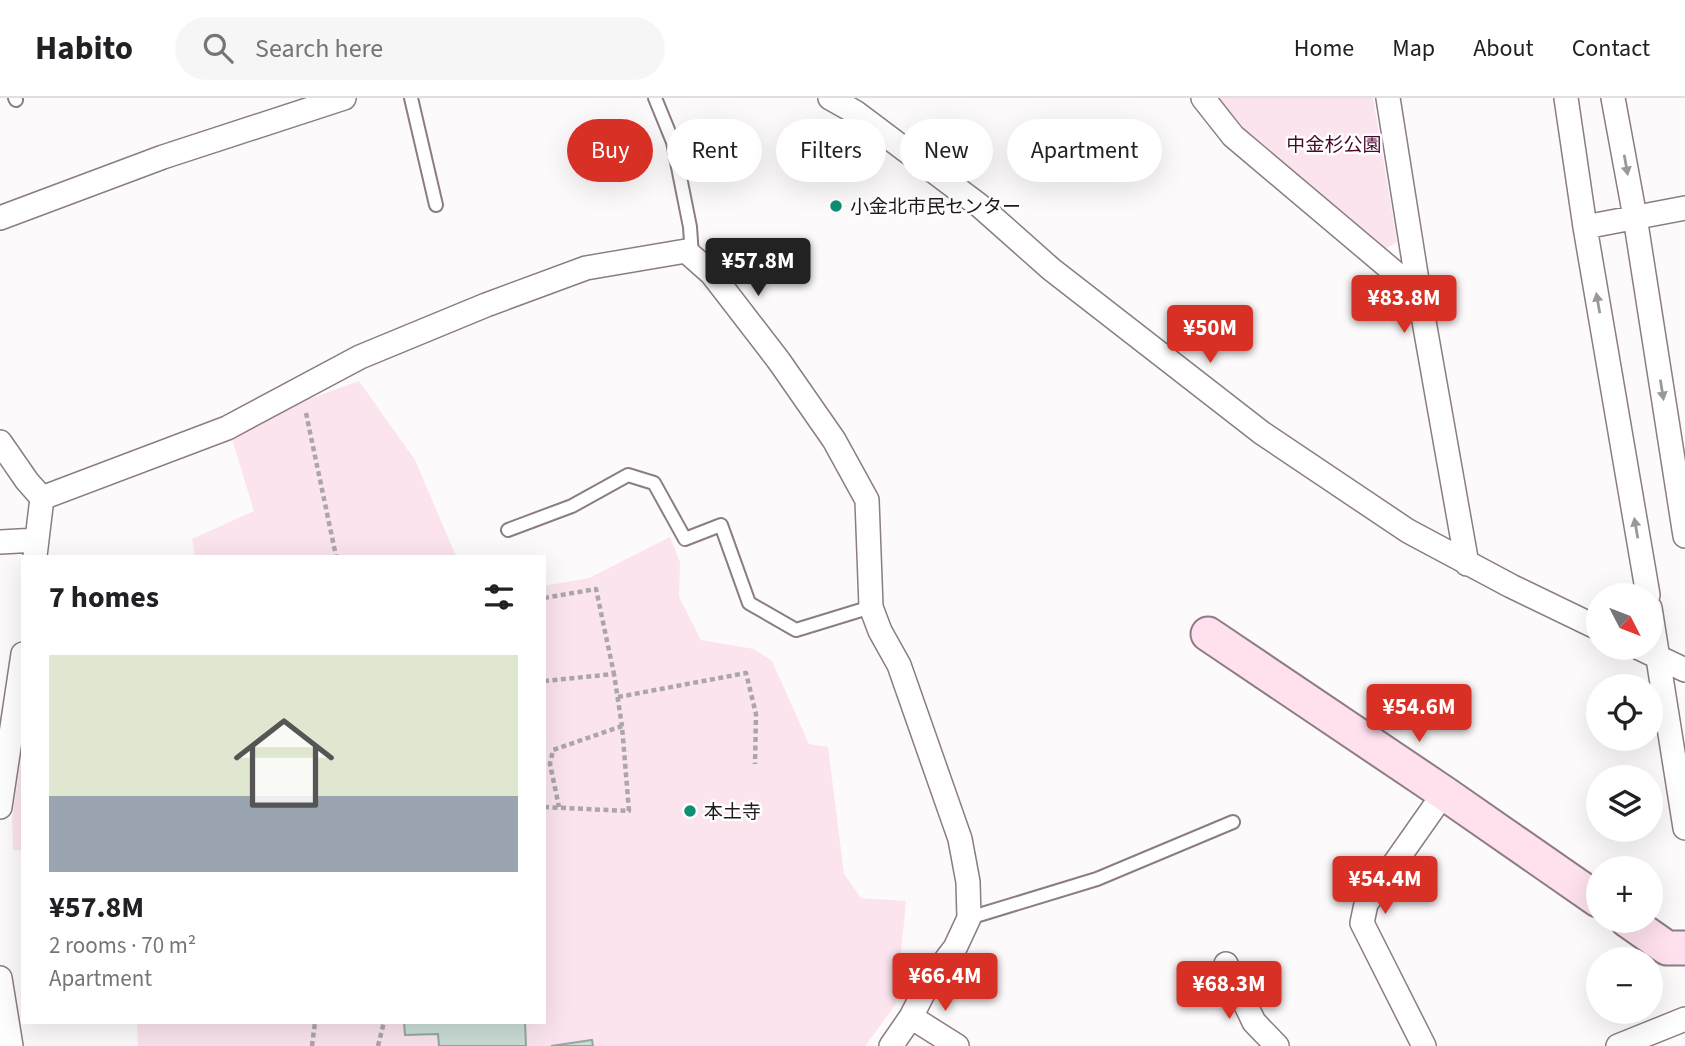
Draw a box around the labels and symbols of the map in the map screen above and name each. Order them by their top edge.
park label: 中金杉公園 [1286,132,1382,159]
one-way arrow [1620,154,1631,176]
place label: 小金北市民センター [850,194,1021,221]
marker: 小金北市民センター [828,198,844,214]
pin: ¥57.8M [701,238,815,298]
pin: ¥83.8M [1347,275,1461,335]
one-way arrow [1592,292,1603,314]
pin: ¥50M [1169,306,1251,365]
one-way arrow [1657,379,1668,401]
one-way arrow [1631,517,1642,539]
north arrow [1586,583,1662,660]
pin: ¥54.6M [1362,684,1476,744]
place label: 本土寺 [704,799,761,826]
marker: 本土寺 [682,803,698,819]
pin: ¥54.4M [1328,856,1442,916]
pin: ¥66.4M [888,954,1002,1013]
pin: ¥68.3M [1172,962,1286,1021]

